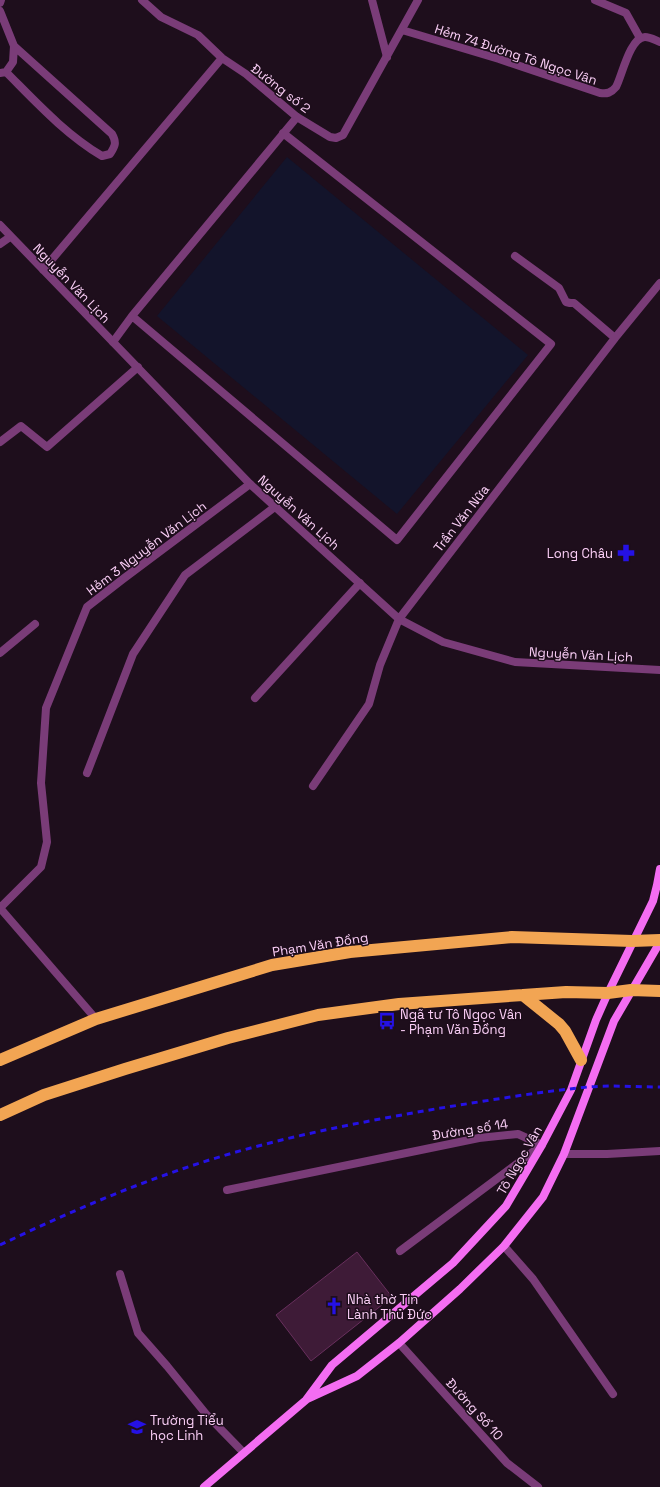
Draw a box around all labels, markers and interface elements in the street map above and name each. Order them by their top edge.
street label: Hẻm 74 Đường Tô Ngọc Vân [432,20,599,89]
street label: Đường số 2 [248,60,314,117]
street label: Nguyễn Văn Lịch [29,240,114,327]
street label: Nguyễn Văn Lịch [254,471,343,554]
street label: Trần Văn Nữa [430,481,493,555]
street label: Hẻm 3 Nguyễn Văn Lịch [83,498,210,599]
pharmacy icon: Long Châu [616,543,636,563]
place label: Long Châu [547,545,613,562]
street label: Nguyễn Văn Lịch [529,643,633,666]
street label: Phạm Văn Đồng [271,929,369,960]
place label: Ngã tư Tô Ngọc Vân - Phạm Văn Đồng [400,1006,522,1038]
bus stop icon: Ngã tư Tô Ngọc Vân - Phạm Văn Đồng [377,1011,397,1031]
street label: Đường số 14 [431,1115,509,1144]
street label: Tô Ngọc Vân [493,1123,546,1198]
place label: Nhà thờ Tin Lành Thủ Đức [347,1291,432,1323]
church icon: Nhà thờ Tin Lành Thủ Đức [324,1296,344,1316]
street label: Đường Số 10 [442,1375,507,1444]
place label: Trường Tiểu học Linh [150,1412,224,1444]
school or university icon: Trường Tiểu học Linh [127,1417,147,1437]

